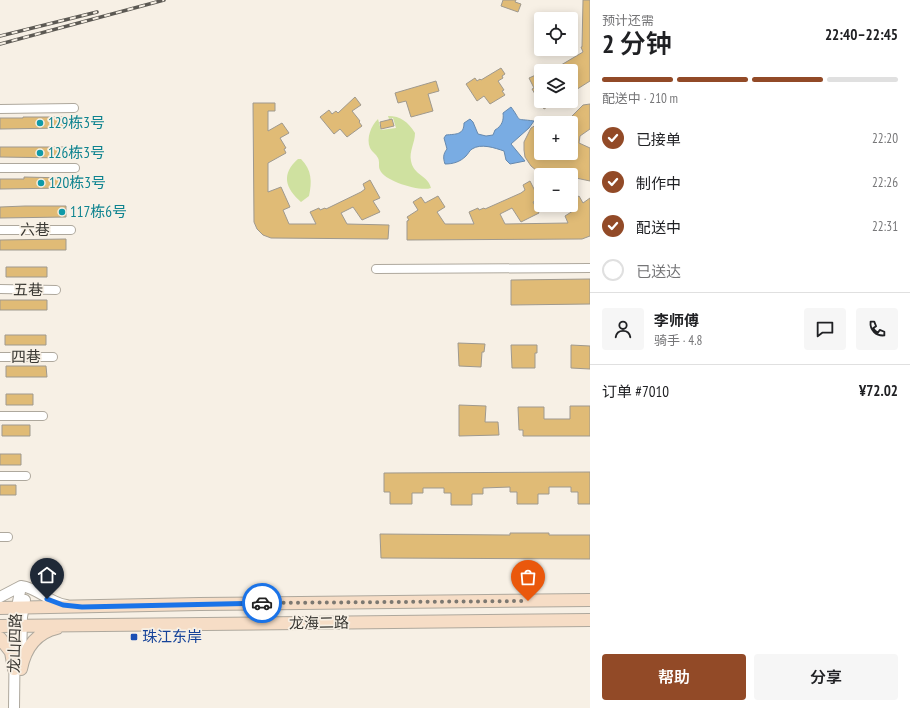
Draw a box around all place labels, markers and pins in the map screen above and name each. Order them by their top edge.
place label: 129栋3号 [48,113,105,132]
marker: 129栋3号 [35,118,45,128]
place label: 126栋3号 [48,143,105,162]
marker: 126栋3号 [35,148,45,158]
place label: 120栋3号 [49,173,106,192]
marker: 120栋3号 [36,178,46,188]
place label: 117栋6号 [70,202,127,221]
marker: 117栋6号 [57,207,67,217]
pin [30,558,64,599]
pin [511,560,545,601]
place label: 珠江东岸 [142,627,202,646]
marker: 珠江东岸 [129,632,139,642]

